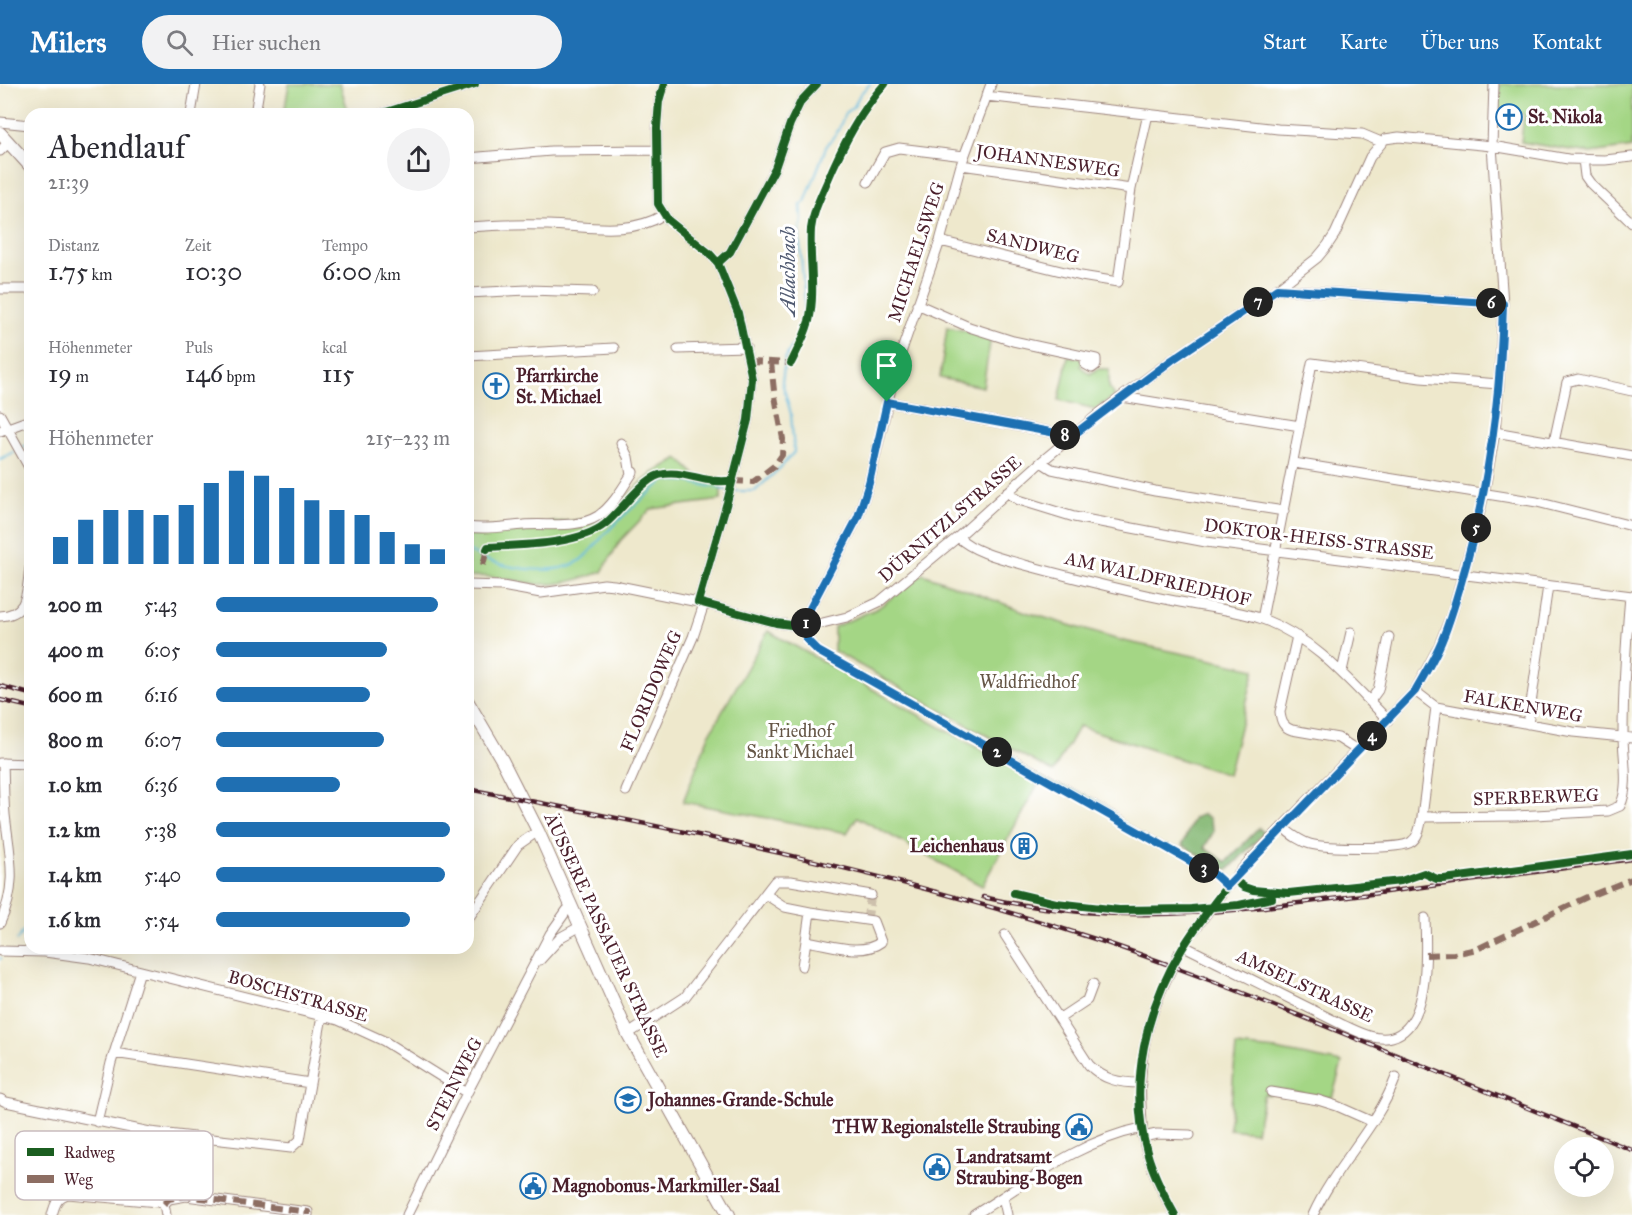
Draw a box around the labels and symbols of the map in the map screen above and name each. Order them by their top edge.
church icon: St. Nikola [1494,102,1524,132]
place label: St. Nikola [1528,106,1603,128]
street label: JOHANNESWEG [972,140,1121,183]
street label: MICHAELSWEG [883,179,949,325]
street label: SANDWEG [984,224,1082,268]
water label: Allachbach [776,226,800,318]
pin: 7 [1243,287,1273,317]
pin: 6 [1476,288,1506,318]
pin [861,340,912,402]
place label: Pfarrkirche St. Michael [516,365,602,408]
church icon: Pfarrkirche St. Michael [481,371,511,401]
pin: 8 [1050,420,1080,450]
street label: DÜRNITZLSTRASSE [874,450,1026,587]
pin: 5 [1461,513,1491,543]
street label: DOKTOR-HEISS-STRASSE [1203,514,1435,564]
street label: AM WALDFRIEDHOF [1062,547,1253,611]
pin: 1 [791,608,821,638]
street label: FLORIDOWEG [616,627,686,755]
park label: Waldfriedhof [979,671,1079,693]
street label: FALKENWEG [1462,685,1584,727]
park label: Friedhof Sankt Michael [746,720,854,763]
pin: 4 [1357,721,1387,751]
pin: 2 [982,737,1012,767]
street label: SPERBERWEG [1473,784,1599,810]
street label: ÄUSSERE PASSAUER STRASSE [539,808,672,1061]
building icon: Leichenhaus [1009,831,1039,861]
place label: Leichenhaus [910,835,1004,857]
pin: 3 [1189,853,1219,883]
street label: AMSELSTRASSE [1232,944,1377,1027]
street label: BOSCHSTRASSE [225,965,371,1027]
street label: STEINWEG [421,1034,487,1134]
school or university icon: Johannes-Grande-Schule [613,1085,643,1115]
place label: Johannes-Grande-Schule [646,1089,834,1112]
public building icon: THW Regionalstelle Straubing [1064,1112,1094,1142]
place label: THW Regionalstelle Straubing [831,1116,1061,1139]
legend [15,1131,213,1200]
text: Radweg [64,1143,115,1163]
place label: Landratsamt Straubing-Bogen [956,1146,1083,1190]
public building icon: Landratsamt Straubing-Bogen [922,1152,952,1182]
text: Weg [64,1170,93,1190]
public building icon: Magnobonus-Markmiller-Saal [518,1171,548,1201]
place label: Magnobonus-Markmiller-Saal [552,1175,781,1198]

